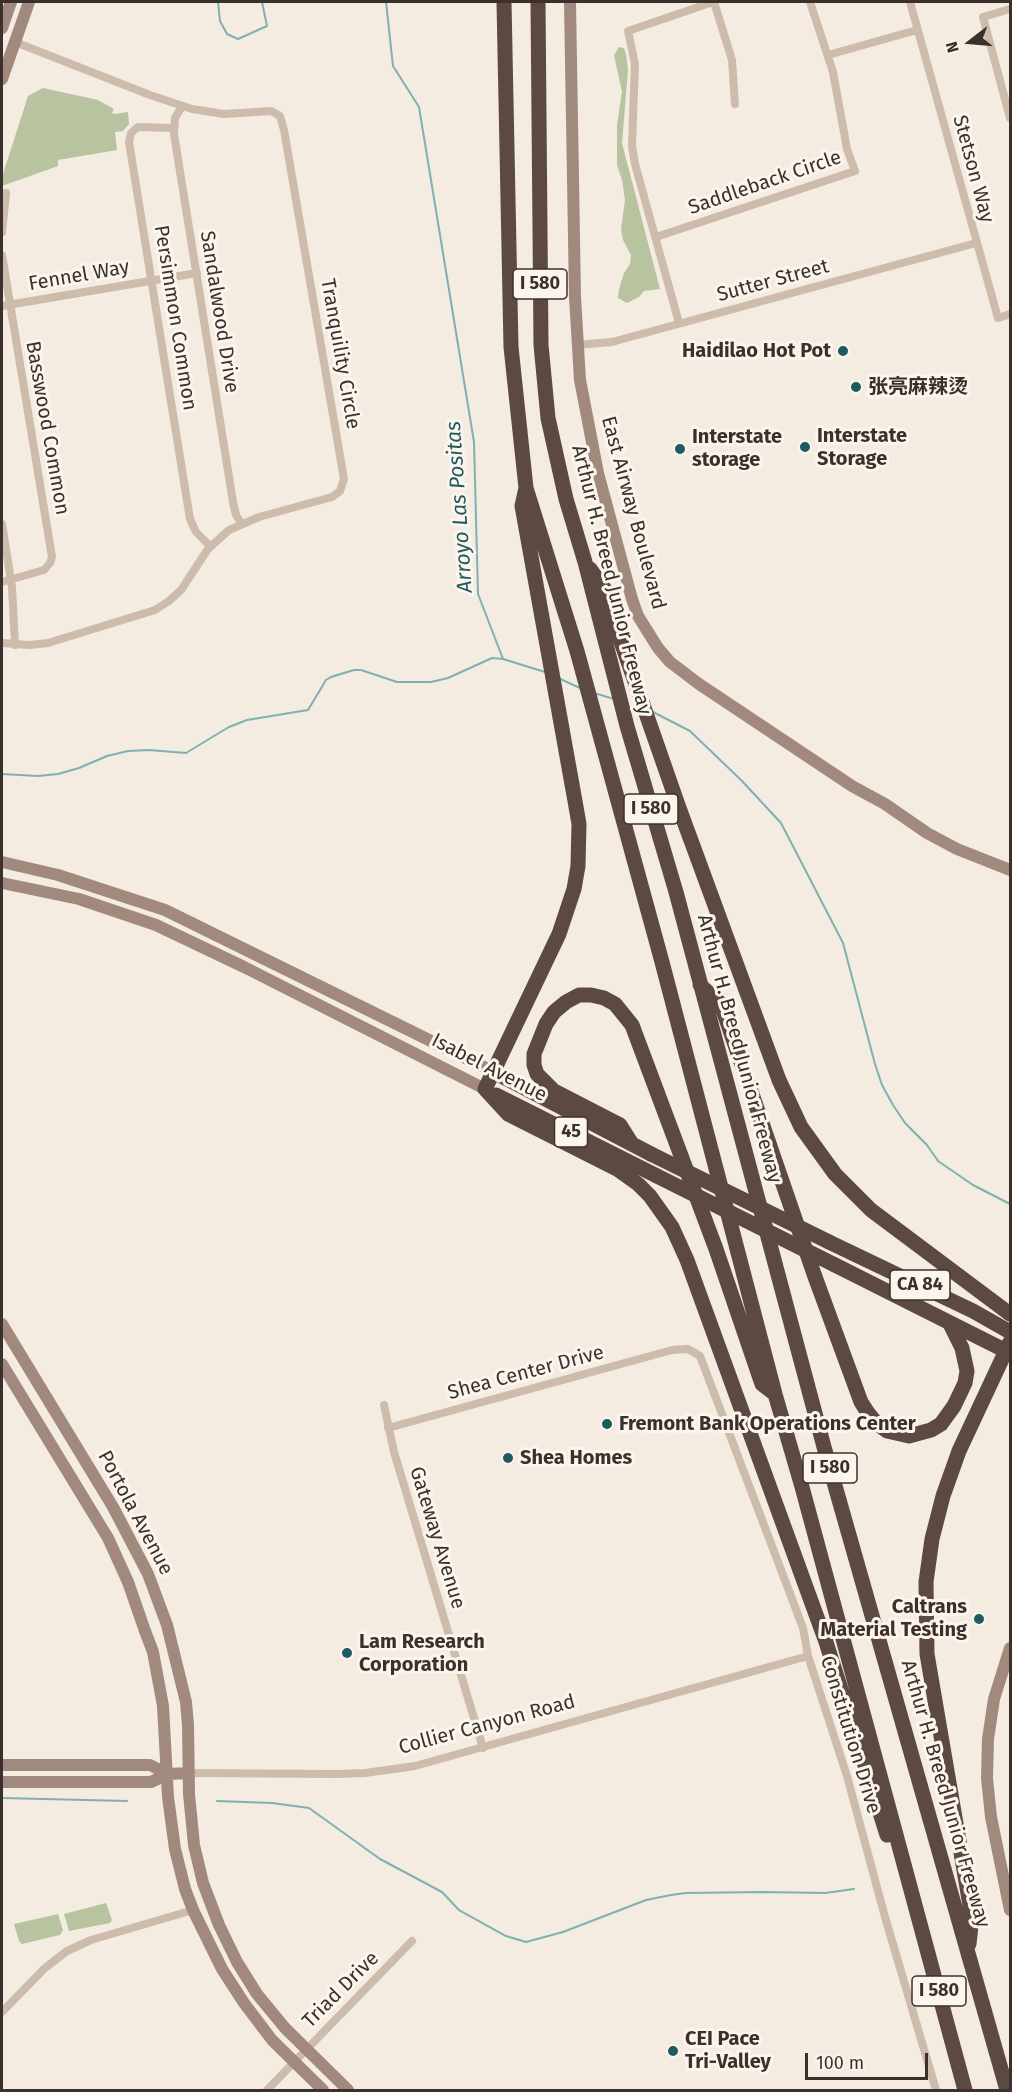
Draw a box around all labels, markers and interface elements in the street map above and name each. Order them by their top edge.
north arrow [940,12,1000,72]
text: N [942,39,963,55]
street label: Stetson Way [947,113,999,225]
street label: Saddleback Circle [685,146,845,220]
street label: Persimmon Common [148,224,202,412]
street label: Sandalwood Drive [194,229,244,395]
street label: Fennel Way [27,255,131,297]
street label: Sutter Street [714,255,832,307]
road number: I 580 [513,269,567,299]
street label: Tranquility Circle [315,277,365,431]
street label: Basswood Common [20,339,74,517]
place label: Haidilao Hot Pot [682,339,831,363]
marker: Haidilao Hot Pot [836,344,850,358]
place label: 张亮麻辣烫 [868,375,968,399]
marker: 张亮麻辣烫 [849,380,863,394]
street label: East Airway Boulevard [596,414,670,612]
water label: Arroyo Las Positas [441,420,479,594]
place label: Interstate Storage [817,424,907,471]
place label: Interstate storage [692,425,782,472]
marker: Interstate Storage [798,440,812,454]
marker: Interstate storage [673,442,687,456]
street label: Arthur H. Breed Junior Freeway [566,443,656,717]
road number: I 580 [624,794,678,824]
street label: Arthur H. Breed Junior Freeway [692,912,786,1186]
street label: Isabel Avenue [427,1029,551,1107]
road number: 45 [554,1117,588,1147]
road number: CA 84 [890,1270,950,1300]
street label: Shea Center Drive [445,1341,607,1405]
place label: Fremont Bank Operations Center [619,1412,916,1436]
marker: Fremont Bank Operations Center [600,1417,614,1431]
place label: Shea Homes [520,1446,632,1470]
street label: Portola Avenue [92,1447,178,1579]
marker: Shea Homes [501,1451,515,1465]
road number: I 580 [803,1453,857,1483]
street label: Gateway Avenue [404,1464,470,1612]
place label: Caltrans Material Testing [821,1595,967,1642]
marker: Caltrans Material Testing [972,1612,986,1626]
place label: Lam Research Corporation [359,1630,485,1677]
marker: Lam Research Corporation [340,1646,354,1660]
street label: Constitution Drive [815,1653,885,1817]
street label: Arthur H. Breed Junior Freeway [895,1657,995,1931]
street label: Collier Canyon Road [396,1690,578,1760]
street label: Triad Drive [298,1947,384,2033]
road number: I 580 [912,1976,966,2006]
place label: CEI Pace Tri-Valley [685,2027,771,2074]
scale bar [808,2041,931,2079]
marker: CEI Pace Tri-Valley [666,2044,680,2058]
text: 100 m [816,2052,864,2074]

